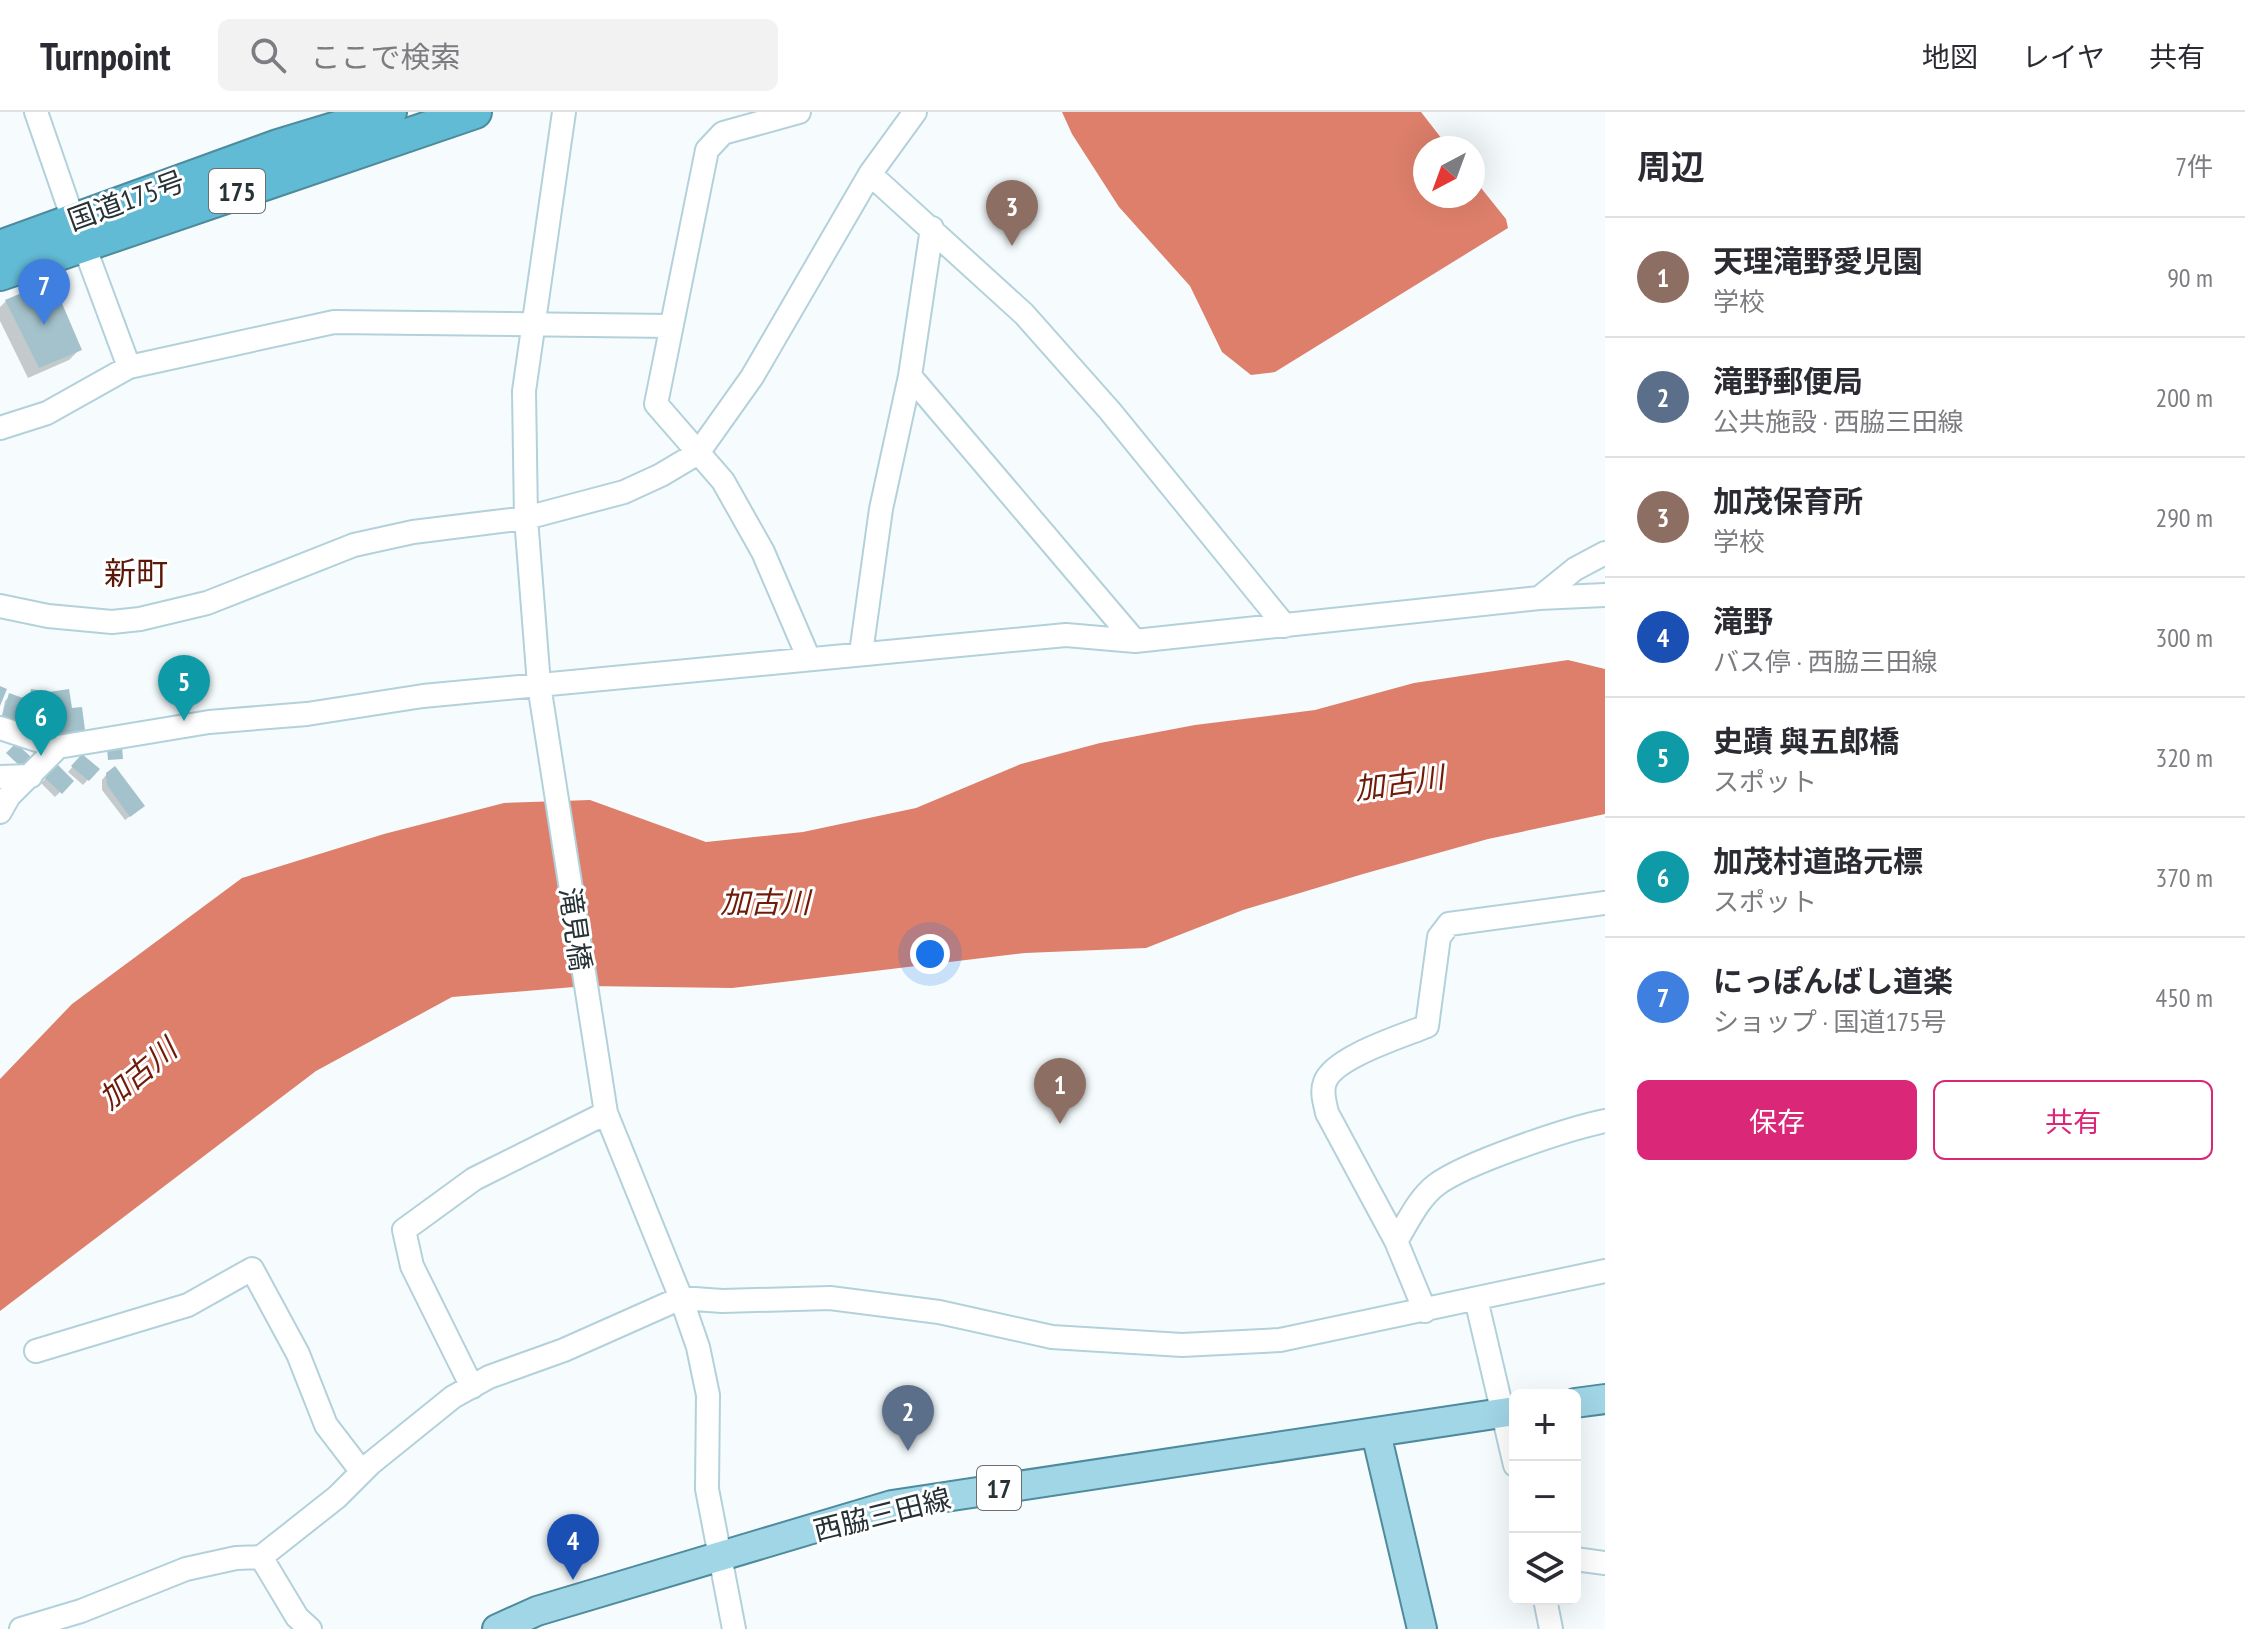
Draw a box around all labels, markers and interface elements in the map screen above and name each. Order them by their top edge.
search box [218,19,778,91]
text: Turnpoint [40,31,170,80]
icon: search [246,33,290,77]
text: ここで検索 [310,37,460,76]
text: 地図 [1922,38,1978,75]
text: レイヤ [2022,38,2105,75]
text: 共有 [2149,38,2205,75]
north arrow [1413,136,1485,208]
text: 周辺 [1637,144,1705,188]
text: 7件 [2175,150,2213,183]
street label: 国道175号 [62,162,190,238]
road number: 175 [209,169,265,213]
pin: 3 [986,180,1038,246]
text: 天理滝野愛児園 [1713,241,1923,280]
pin: 7 [18,259,70,325]
text: 1 [1657,261,1669,294]
text: 90 m [2167,261,2213,294]
text: 学校 [1713,285,1765,318]
text: 滝野郵便局 [1713,361,1863,400]
text: 2 [1657,381,1669,414]
text: 200 m [2155,381,2213,414]
text: 公共施設 · 西脇三田線 [1713,405,1964,438]
text: 加茂保育所 [1713,481,1863,520]
text: 3 [1657,501,1669,534]
text: 290 m [2155,501,2213,534]
text: 学校 [1713,525,1765,558]
district label: 新町 [104,552,168,594]
text: 滝野 [1713,601,1773,640]
text: 4 [1657,621,1669,654]
text: 300 m [2155,621,2213,654]
text: バス停 · 西脇三田線 [1713,645,1938,678]
pin: 5 [158,655,210,721]
pin: 6 [15,690,67,756]
text: 史蹟 與五郎橋 [1713,721,1899,760]
text: 5 [1657,741,1669,774]
text: 320 m [2155,741,2213,774]
water label: 加古川 [1352,756,1449,808]
text: スポット [1713,765,1817,798]
text: 加茂村道路元標 [1713,841,1923,880]
text: 6 [1657,861,1669,894]
text: 370 m [2155,861,2213,894]
water label: 加古川 [720,882,813,921]
street label: 滝見橋 [552,885,600,973]
text: スポット [1713,885,1817,918]
your location [910,934,950,974]
text: にっぽんばし道楽 [1713,961,1953,1000]
text: 7 [1657,981,1669,1014]
text: 450 m [2155,981,2213,1014]
text: ショップ · 国道175号 [1713,1005,1947,1038]
water label: 加古川 [90,1027,186,1117]
pin: 1 [1034,1058,1086,1124]
button: 保存 [1637,1080,1917,1160]
button: 共有 [1933,1080,2213,1160]
pin: 2 [882,1385,934,1451]
map controls [1509,1389,1581,1605]
button: + [1509,1389,1581,1461]
button: − [1509,1461,1581,1533]
road number: 17 [977,1466,1021,1510]
street label: 西脇三田線 [810,1479,954,1549]
pin: 4 [547,1514,599,1580]
button: layers [1509,1533,1581,1605]

